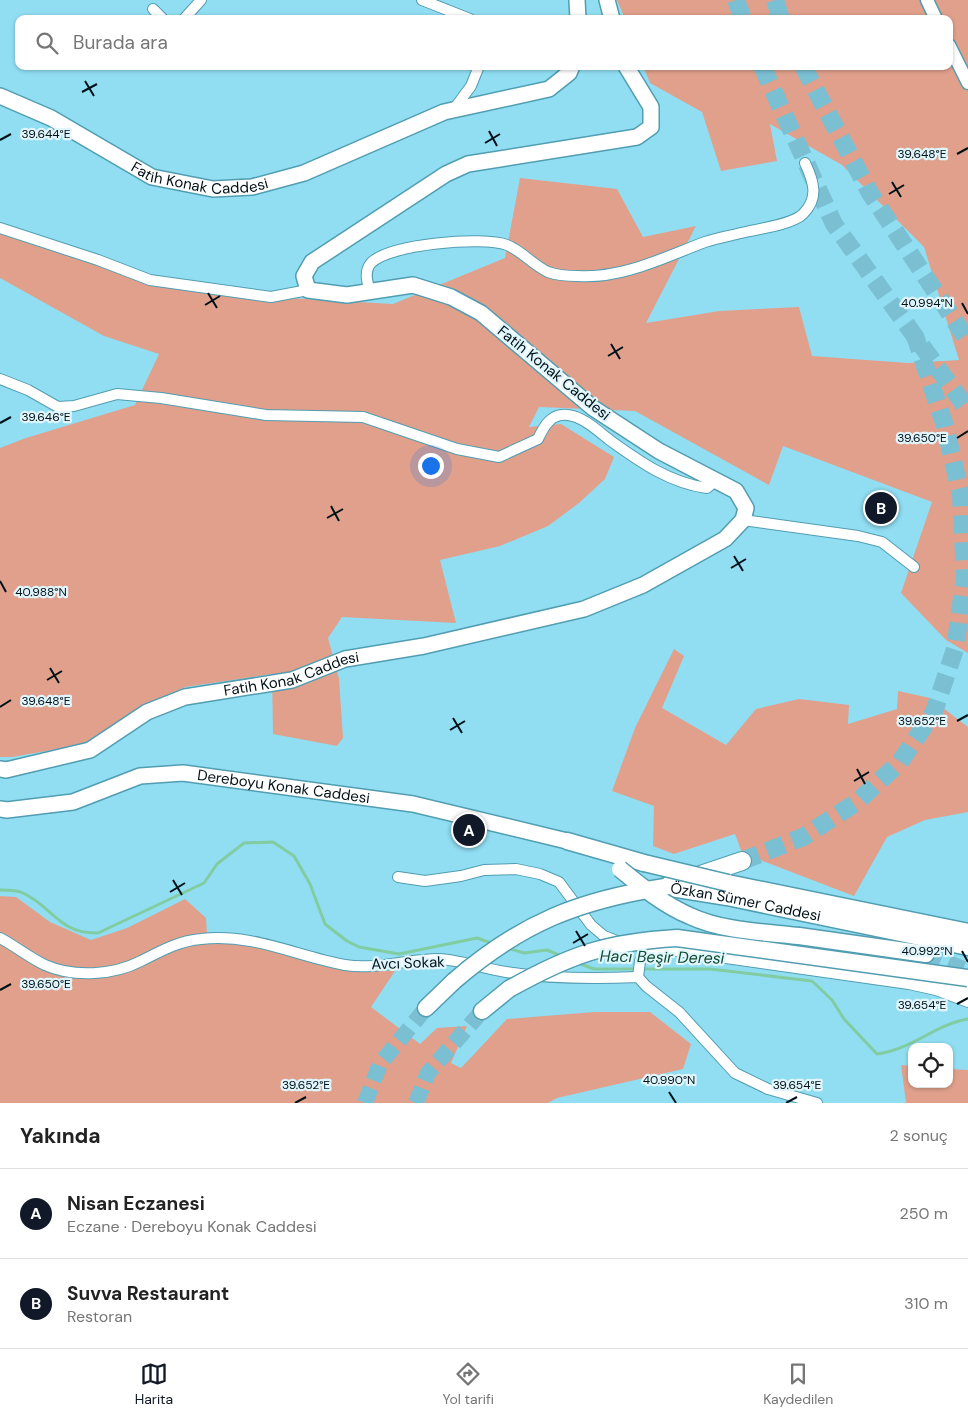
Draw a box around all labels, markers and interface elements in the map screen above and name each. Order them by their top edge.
search box [15,15,953,70]
icon: search [33,29,61,57]
text: Burada ara [73,30,168,55]
text: 39.644°E [22,126,71,142]
text: 39.648°E [898,146,947,162]
street label: Fatih Konak Caddesi [127,157,270,199]
text: 40.994°N [901,295,953,311]
street label: Fatih Konak Caddesi [493,321,615,425]
text: 39.646°E [21,409,71,425]
text: 39.650°E [897,430,947,446]
your location [418,453,444,479]
pin: B [865,489,897,527]
text: 40.988°N [15,584,67,600]
street label: Fatih Konak Caddesi [222,647,360,701]
text: 39.648°E [22,693,71,709]
text: 39.652°E [898,713,946,729]
street label: Dereboyu Konak Caddesi [196,765,371,808]
pin: A [453,811,485,849]
street label: Özkan Sümer Caddesi [669,878,823,926]
text: 40.992°N [901,943,953,959]
water label: Hacı Beşir Deresi [600,945,725,969]
street label: Avcı Sokak [371,952,445,974]
text: 39.650°E [21,976,71,992]
text: 39.654°E [898,997,947,1013]
map controls [908,1043,953,1088]
button: locate [908,1043,953,1088]
text: 40.990°N [643,1072,695,1088]
text: 39.652°E [282,1077,330,1093]
text: 39.654°E [773,1077,822,1093]
text: Yakında [20,1122,101,1150]
text: 2 sonuç [890,1125,948,1146]
text: Nisan Eczanesi [67,1191,205,1216]
text: A [30,1203,42,1224]
text: 250 m [900,1203,948,1224]
text: Eczane · Dereboyu Konak Caddesi [67,1216,317,1237]
text: Suvva Restaurant [67,1281,229,1306]
text: B [31,1293,41,1314]
text: 310 m [904,1293,948,1314]
text: Restoran [67,1306,132,1327]
tab: Harita [135,1360,173,1408]
tab: Yol tarifi [443,1360,494,1408]
tab: Kaydedilen [763,1360,833,1408]

